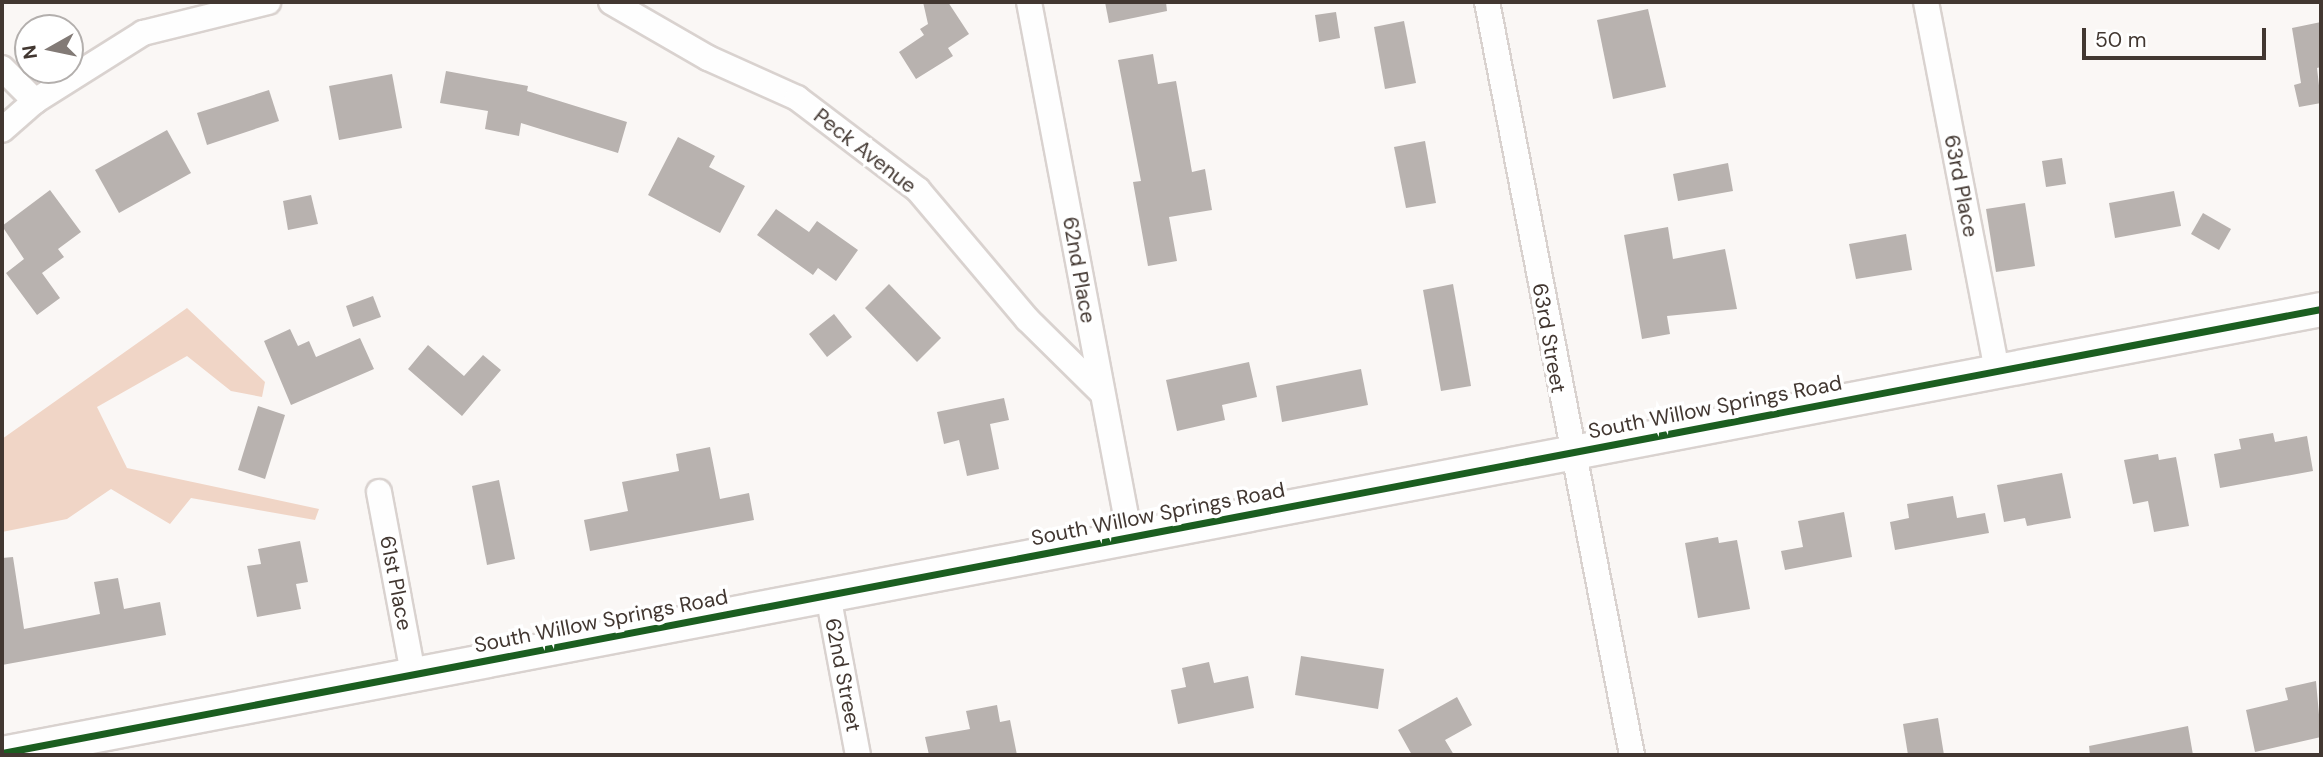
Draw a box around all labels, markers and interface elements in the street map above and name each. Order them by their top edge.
north arrow [14,14,84,84]
scale bar [2085,14,2269,58]
text: 50 m [2095,26,2146,54]
text: N [16,43,43,61]
street label: Peck Avenue [809,103,921,199]
street label: 63rd Place [1939,133,1983,239]
street label: 62nd Place [1057,215,1101,325]
street label: 63rd Street [1527,281,1571,395]
street label: South Willow Springs Road [1586,370,1844,444]
street label: South Willow Springs Road [1029,477,1287,551]
street label: 61st Place [374,534,418,632]
street label: South Willow Springs Road [472,584,730,658]
street label: 62nd Street [820,616,866,734]

